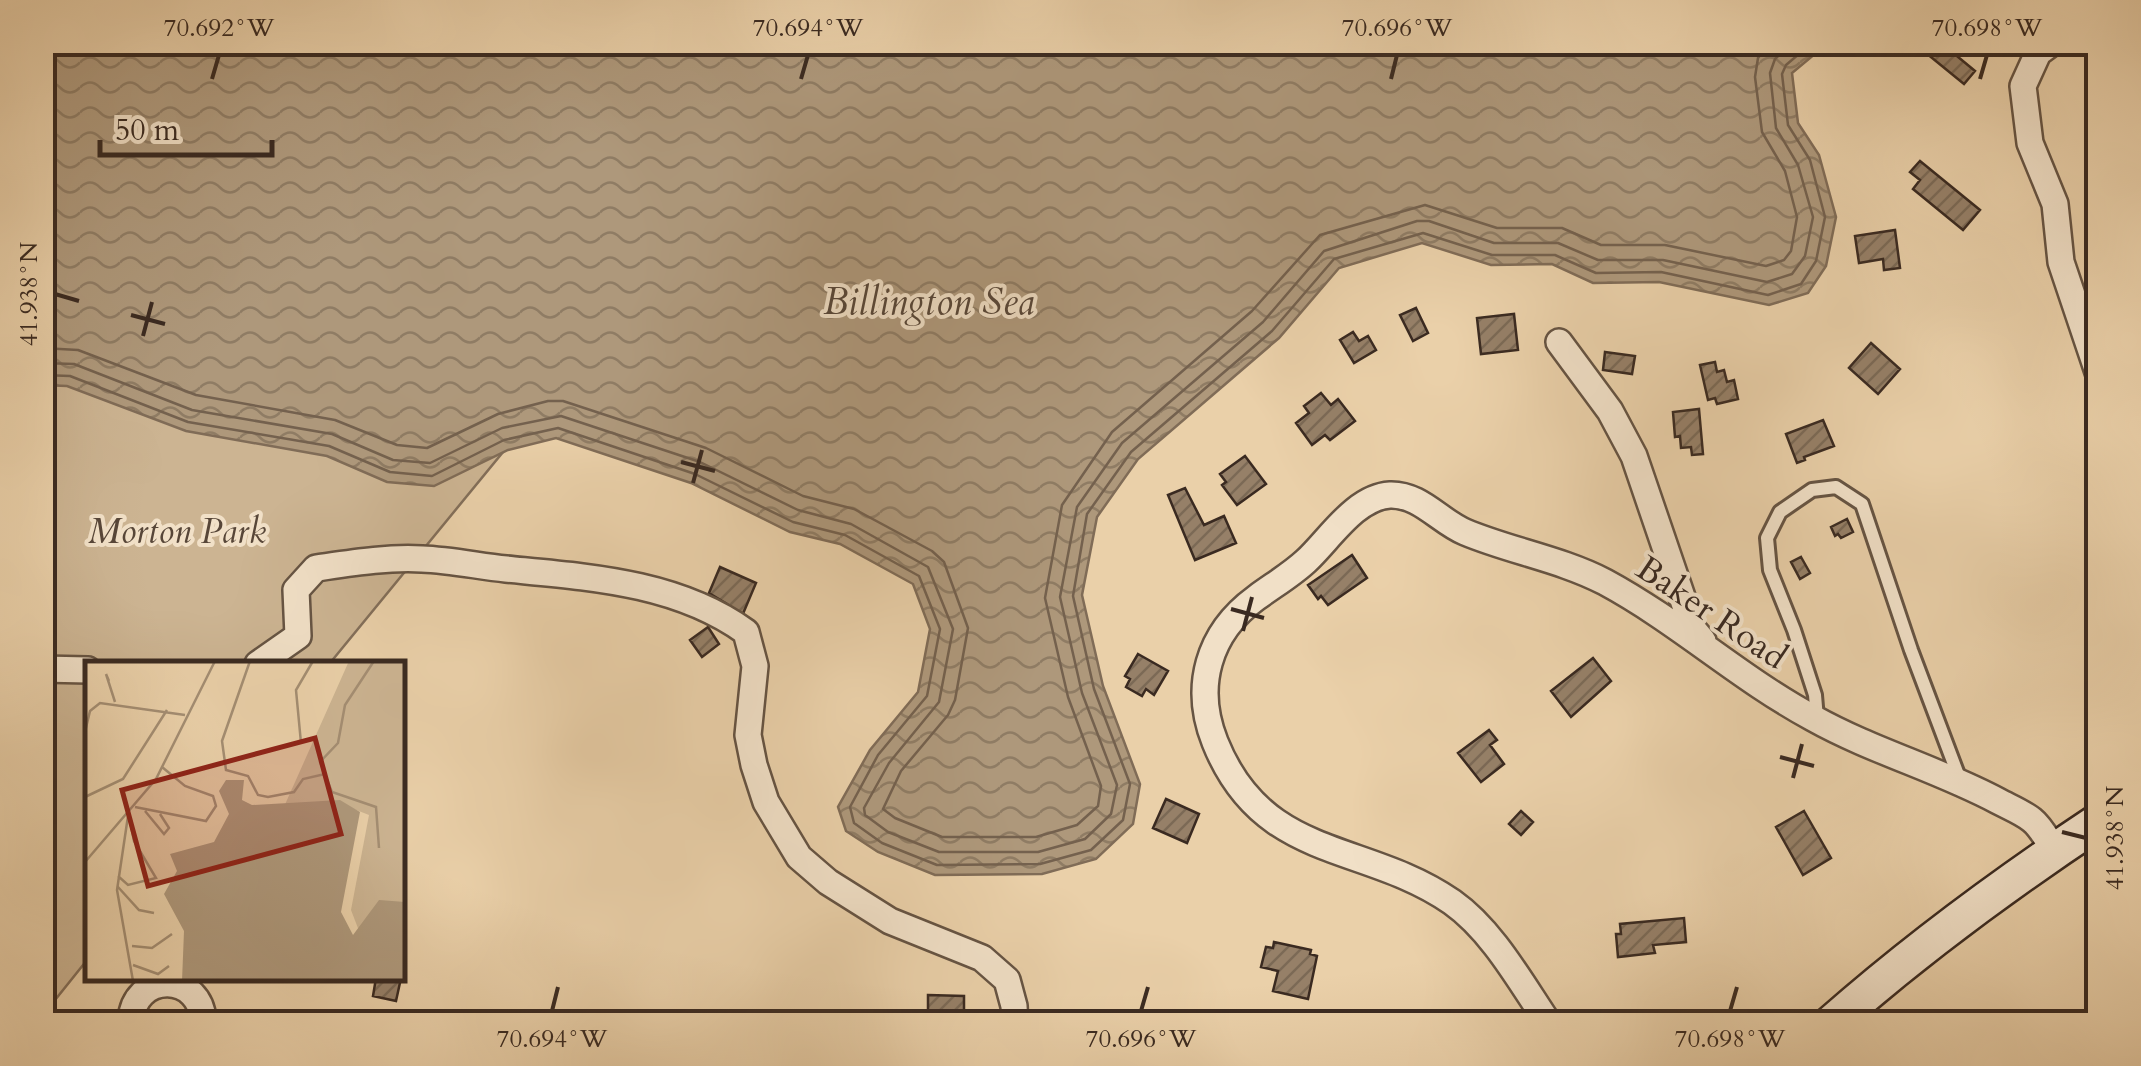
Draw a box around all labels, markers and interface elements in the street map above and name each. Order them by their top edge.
text: 70.692°W [164,11,275,45]
text: 70.694°W [753,11,864,45]
text: 70.696°W [1342,11,1453,45]
text: 70.698°W [1932,11,2043,45]
scale bar [100,95,272,157]
text: 50 m [115,110,180,151]
text: 41.938°N [12,242,46,346]
water label: Billington Sea [823,276,1035,328]
park label: Morton Park [88,508,267,556]
street label: Baker Road [1626,545,1797,681]
inset map [85,661,405,981]
text: 41.938°N [2098,786,2132,890]
text: 70.694°W [497,1022,608,1056]
text: 70.696°W [1086,1022,1197,1056]
text: 70.698°W [1675,1022,1786,1056]

